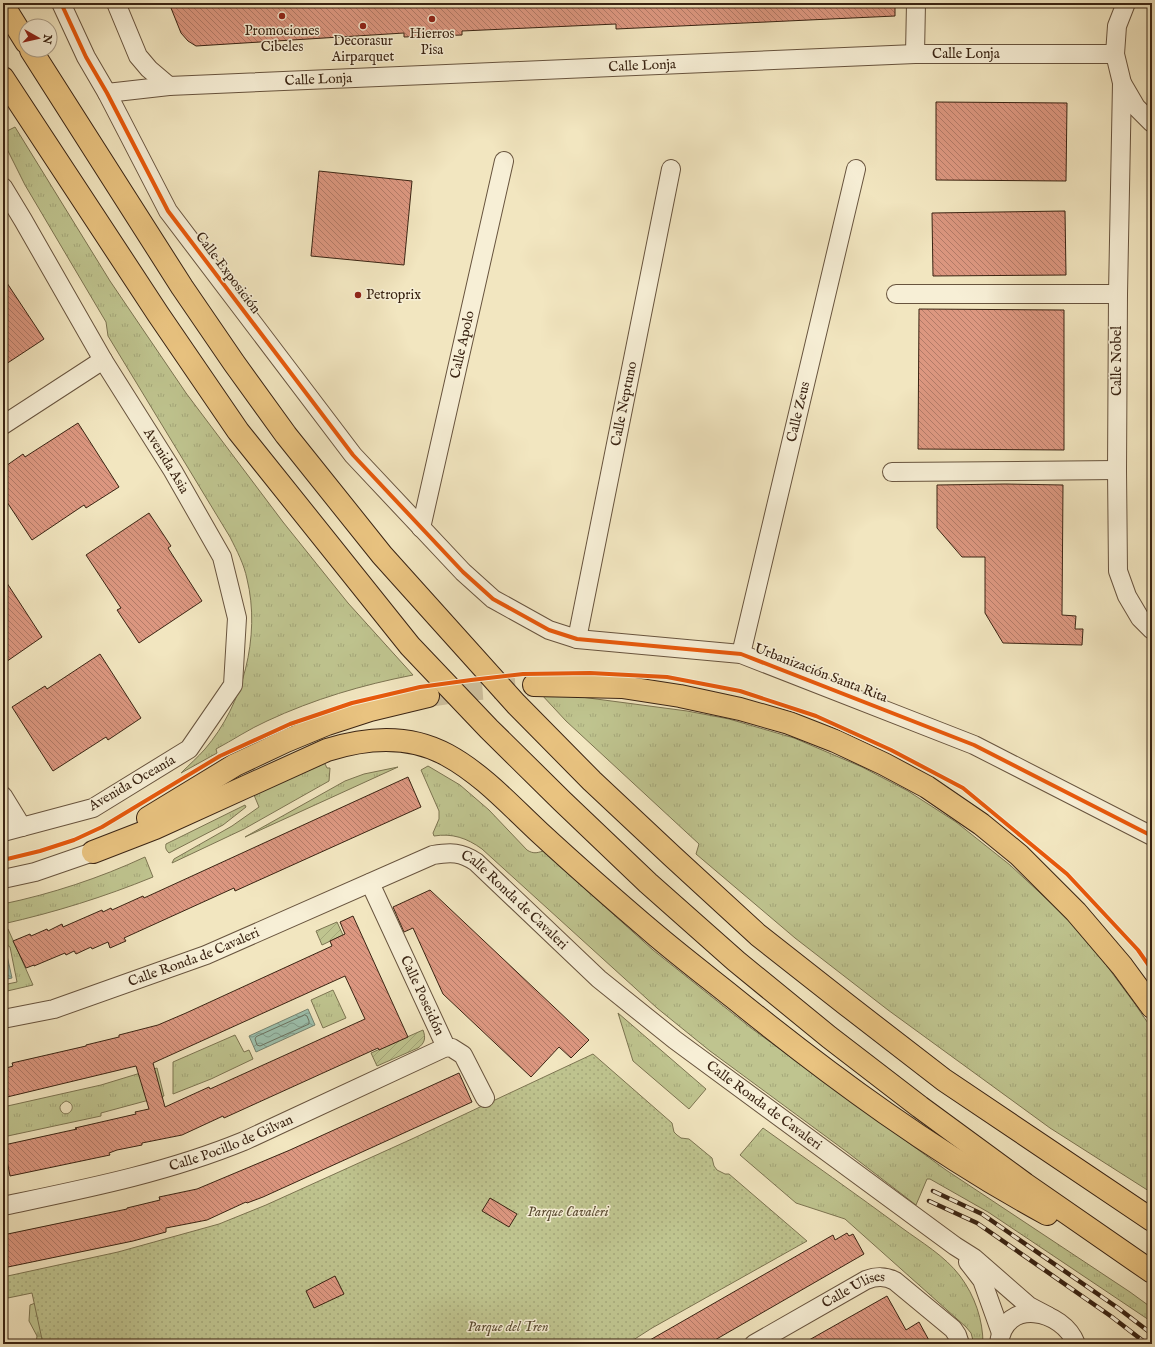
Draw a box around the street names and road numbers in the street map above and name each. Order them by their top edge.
street label: Calle Lonja [932,45,1001,63]
street label: Calle Lonja [608,55,677,76]
street label: Calle Lonja [284,69,354,90]
street label: Calle Exposición [191,228,265,318]
street label: Calle Apolo [446,309,479,380]
street label: Calle Nobel [1108,326,1126,396]
street label: Calle Neptuno [607,359,641,448]
street label: Calle Zeus [783,380,814,444]
street label: Avenida Asia [139,424,194,498]
street label: Urbanización Santa Rita [752,639,891,707]
street label: Avenida Oceanía [85,751,179,815]
street label: Calle Ronda de Cavaleri [458,846,572,954]
street label: Calle Ronda de Cavaleri [126,923,262,991]
street label: Calle Poseidón [396,953,449,1039]
street label: Calle Ronda de Cavaleri [702,1057,826,1154]
street label: Calle Pocillo de Gilvan [167,1110,296,1176]
street label: Calle Ulises [819,1268,886,1312]

